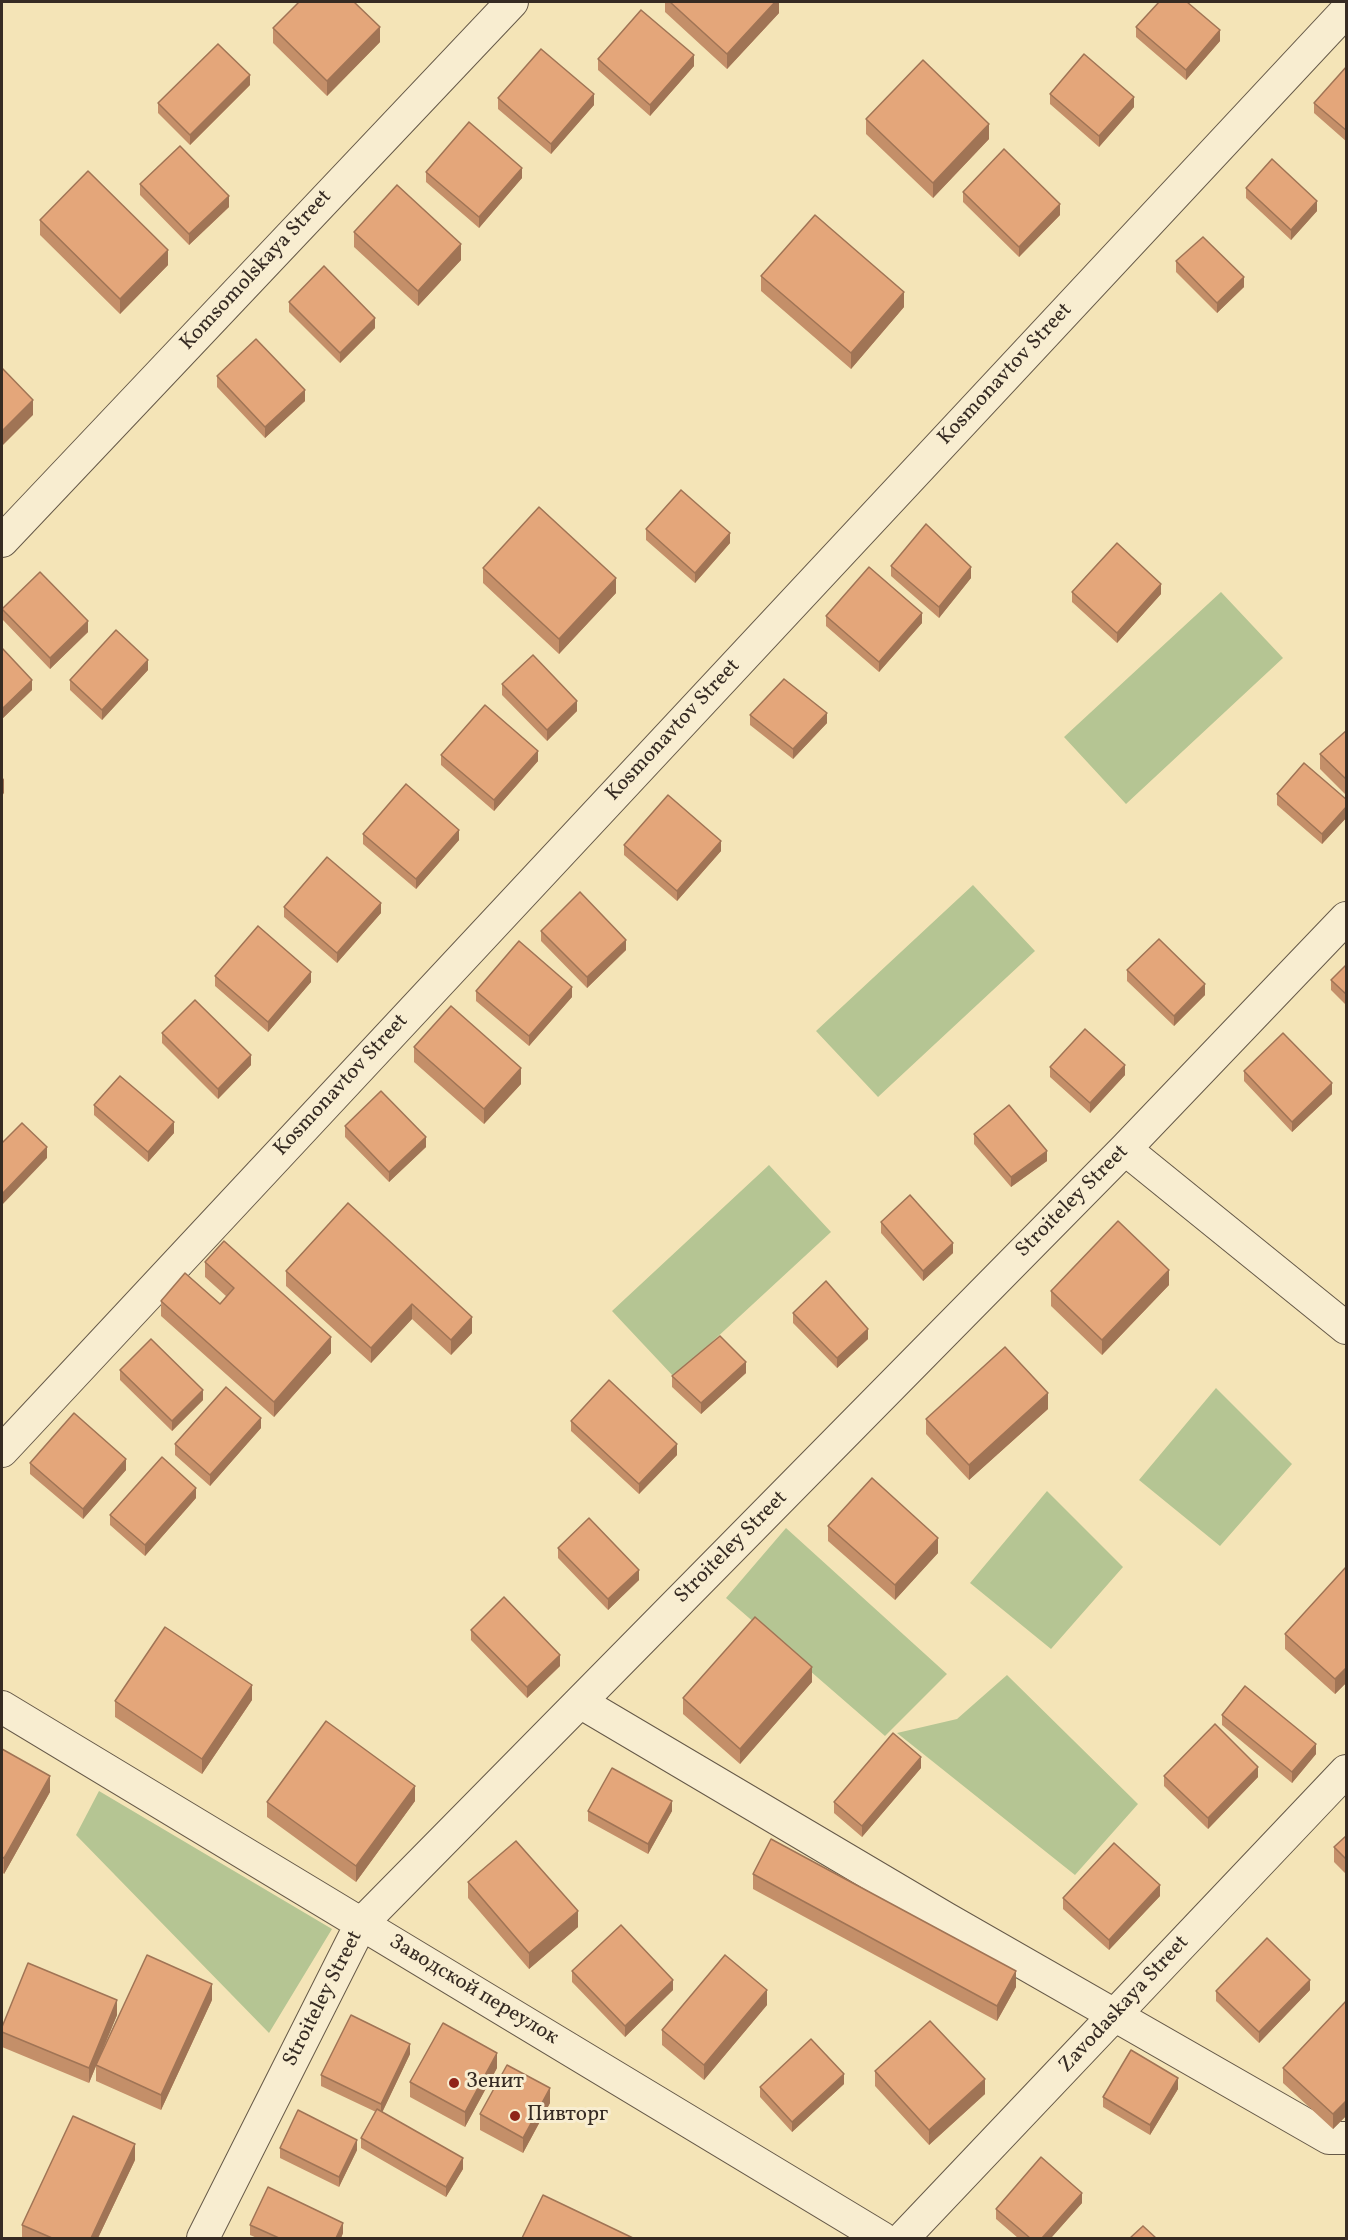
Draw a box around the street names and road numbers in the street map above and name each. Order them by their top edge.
street label: Komsomolskaya Street [176,185,338,357]
street label: Kosmonavtov Street [934,299,1078,451]
street label: Kosmonavtov Street [602,655,746,807]
street label: Kosmonavtov Street [270,1010,414,1162]
street label: Stroiteley Street [1011,1140,1135,1264]
street label: Stroiteley Street [670,1486,794,1610]
street label: Stroiteley Street [279,1927,369,2071]
street label: Заводской переулок [384,1930,562,2052]
street label: Zavodaskaya Street [1055,1931,1195,2079]

